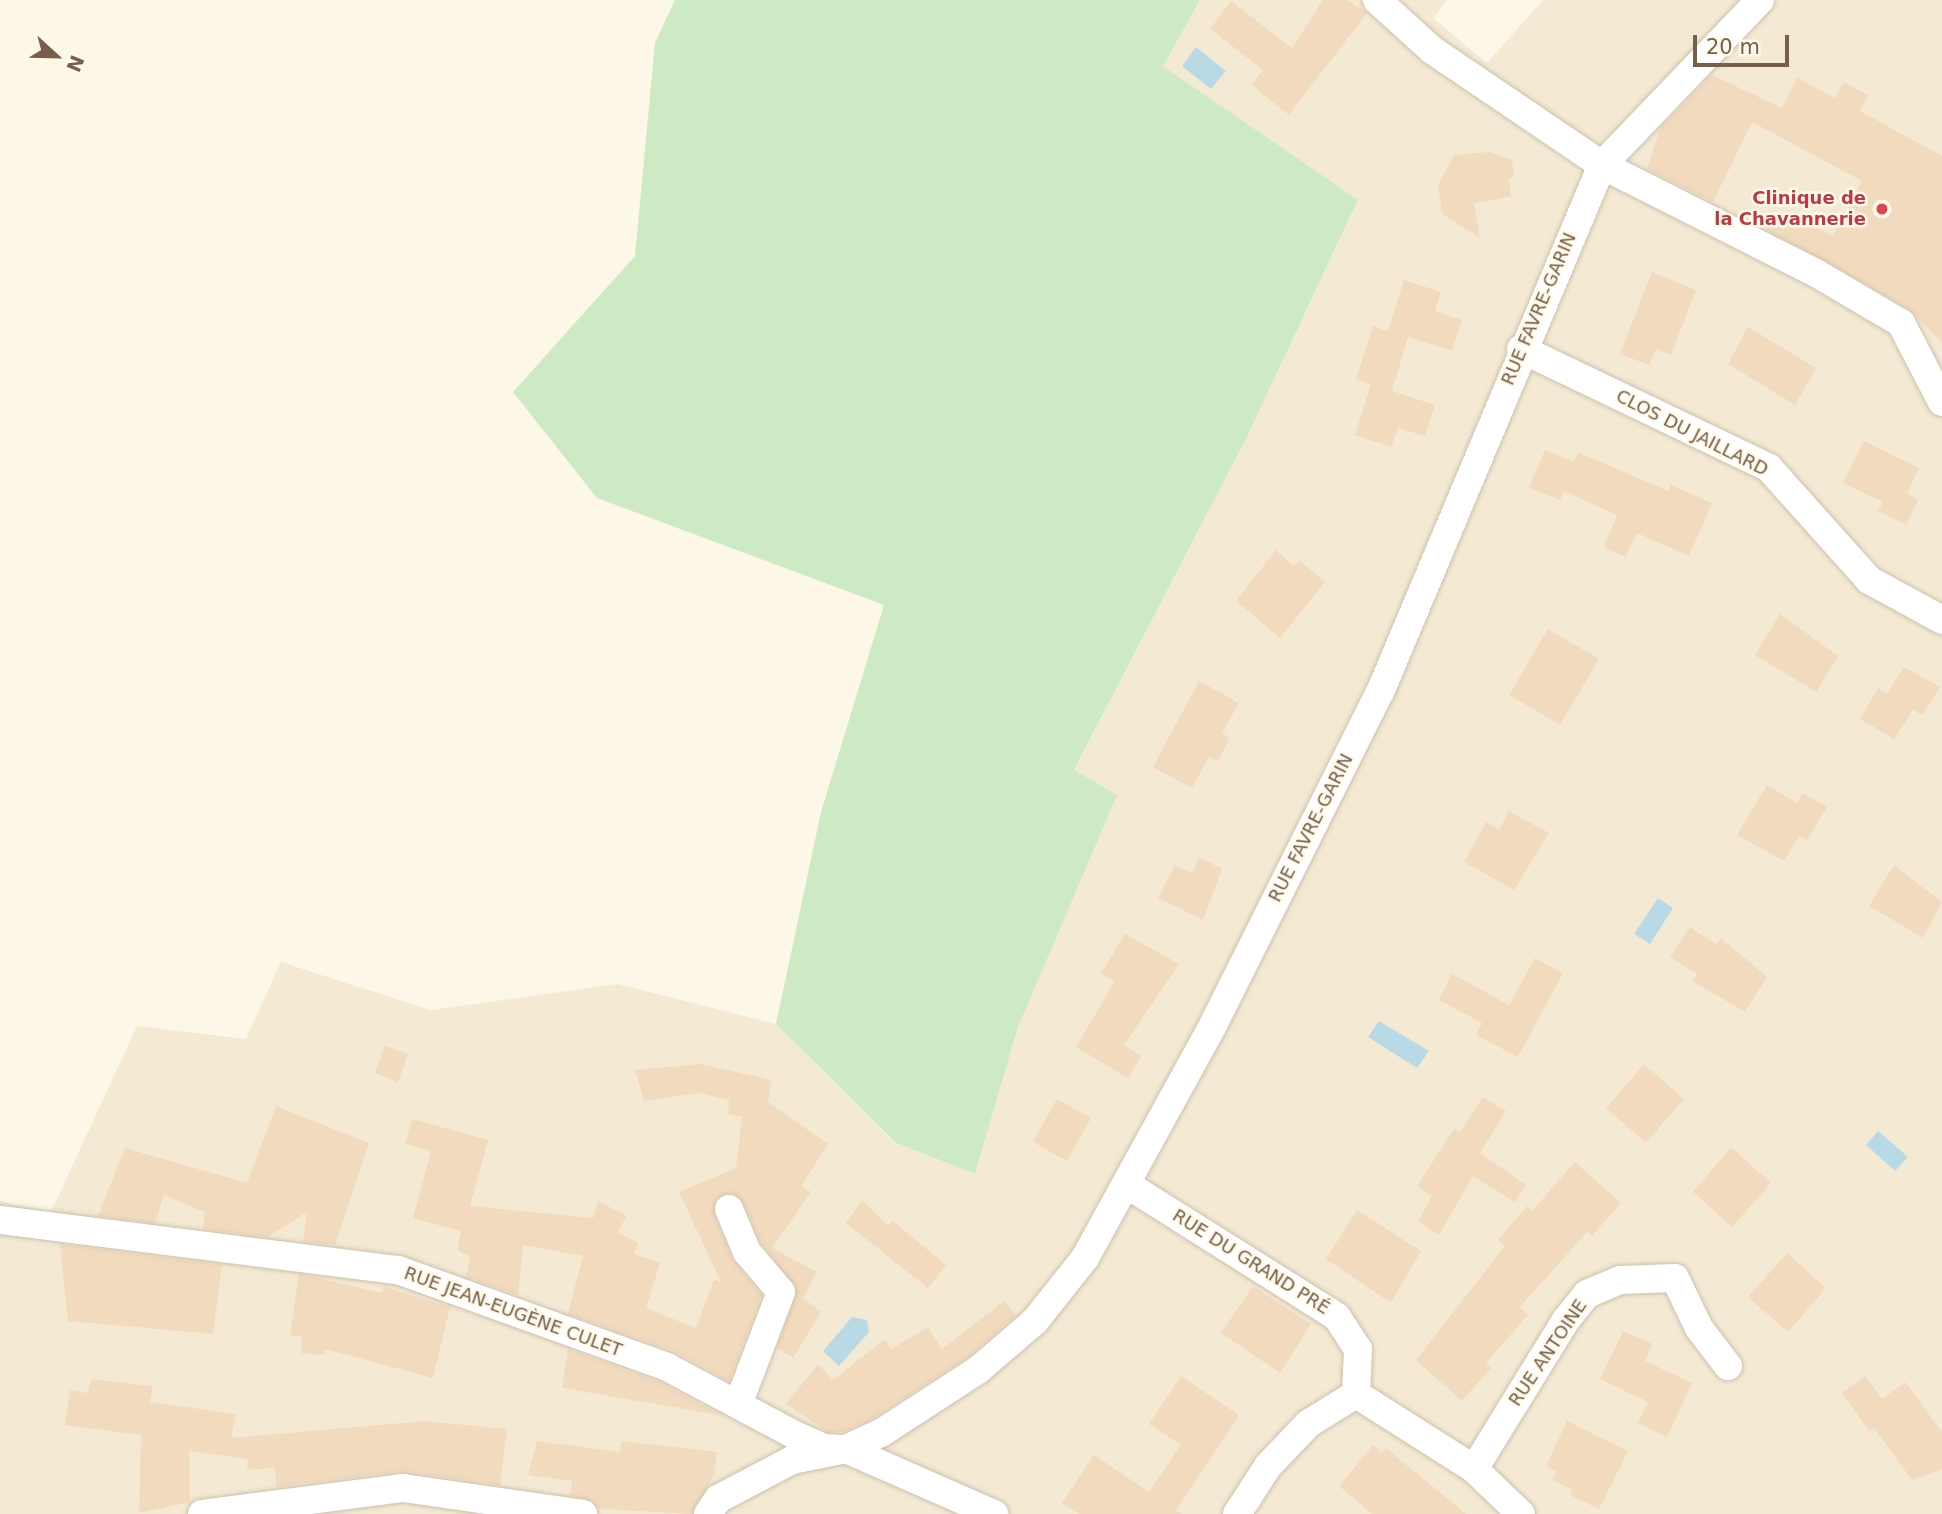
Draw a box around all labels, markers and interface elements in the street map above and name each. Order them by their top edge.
north arrow [21,21,91,91]
scale bar [1697,21,1793,65]
text: 20 m [1706,35,1760,59]
text: N [62,52,89,75]
place label: Clinique de la Chavannerie [1714,188,1866,230]
marker: Clinique de la Chavannerie [1872,199,1892,219]
street label: RUE FAVRE-GARIN [1497,230,1581,388]
street label: CLOS DU JAILLARD [1612,385,1772,481]
street label: RUE FAVRE-GARIN [1264,750,1358,906]
street label: RUE DU GRAND PRÉ [1168,1205,1334,1319]
street label: RUE JEAN-EUGÈNE CULET [401,1262,625,1362]
street label: RUE ANTOINE [1504,1296,1592,1410]

